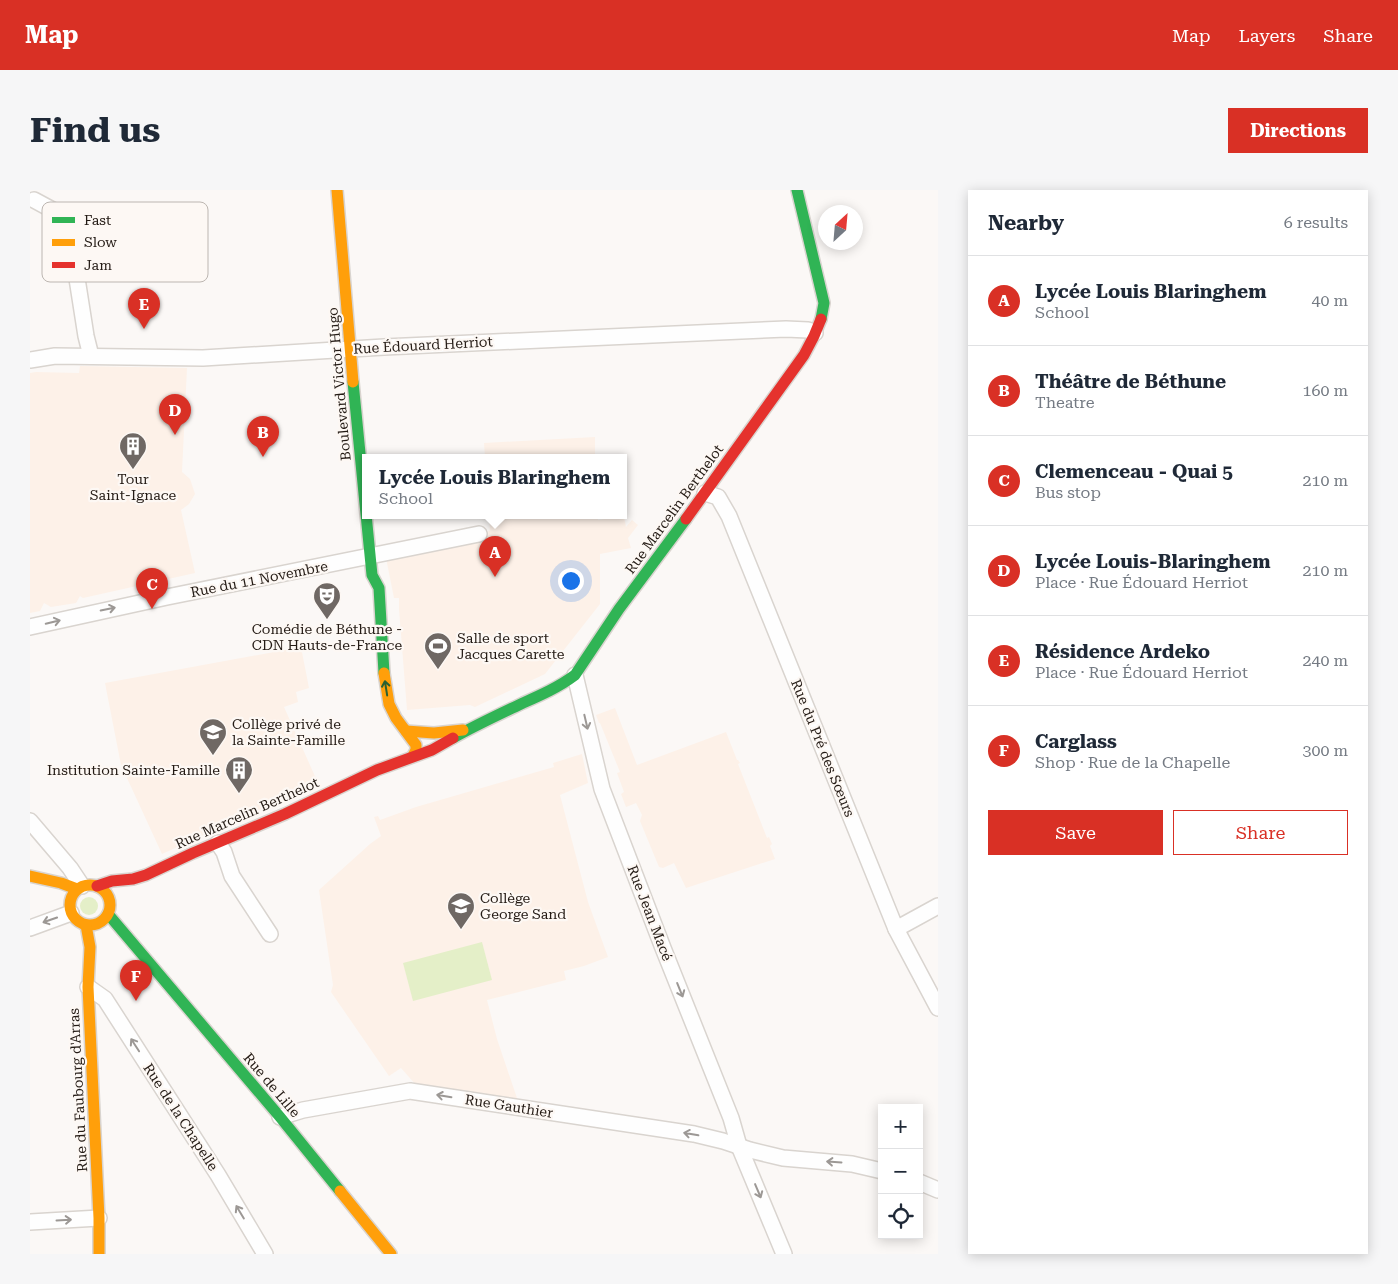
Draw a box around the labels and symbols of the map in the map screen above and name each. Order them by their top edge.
legend [42,202,208,282]
north arrow [818,205,863,250]
text: Fast [84,212,111,228]
text: Slow [84,234,117,250]
text: Jam [84,257,112,273]
pin: E [128,288,160,329]
street label: Boulevard Victor Hugo [324,307,354,461]
street label: Rue Édouard Herriot [353,333,493,357]
pin: D [159,394,191,435]
pin: B [247,416,279,457]
building icon: Tour Saint-Ignace [118,431,148,470]
street label: Rue Marcelin Berthelot [622,441,726,577]
place label: Tour Saint-Ignace [90,471,177,503]
pin: A [479,536,511,577]
street label: Rue du 11 Novembre [189,558,329,600]
pin: C [136,568,168,609]
your location [558,568,584,594]
theatre icon: Comédie de Béthune - CDN Hauts-de-France [312,581,342,620]
one-way arrow [100,604,116,614]
one-way arrow [44,616,60,626]
place label: Comédie de Béthune - CDN Hauts-de-France [252,621,402,653]
place label: Salle de sport Jacques Carette [457,630,565,662]
sports icon: Salle de sport Jacques Carette [423,631,453,670]
street label: Rue du Pré des Sœurs [788,677,858,819]
one-way arrow [381,680,391,696]
one-way arrow [582,713,591,729]
place label: Collège privé de la Sainte-Famille [232,716,345,748]
school or university icon: Collège privé de la Sainte-Famille [198,717,228,756]
building icon: Institution Sainte-Famille [224,755,254,794]
place label: Institution Sainte-Famille [47,762,220,778]
street label: Rue Marcelin Berthelot [173,774,321,852]
street label: Rue Jean Macé [624,863,676,963]
place label: Collège George Sand [480,890,566,922]
school or university icon: Collège George Sand [446,891,476,930]
one-way arrow [43,916,59,925]
pin: F [120,960,152,1001]
one-way arrow [676,982,685,998]
street label: Rue du Faubourg d'Arras [66,1007,90,1172]
one-way arrow [129,1039,139,1053]
street label: Rue de Lille [240,1050,304,1121]
street label: Rue de la Chapelle [140,1060,222,1174]
one-way arrow [437,1091,453,1101]
street label: Rue Gauthier [464,1091,554,1121]
one-way arrow [684,1129,700,1139]
one-way arrow [826,1158,842,1167]
one-way arrow [753,1183,763,1198]
one-way arrow [235,1206,245,1220]
one-way arrow [56,1215,72,1224]

